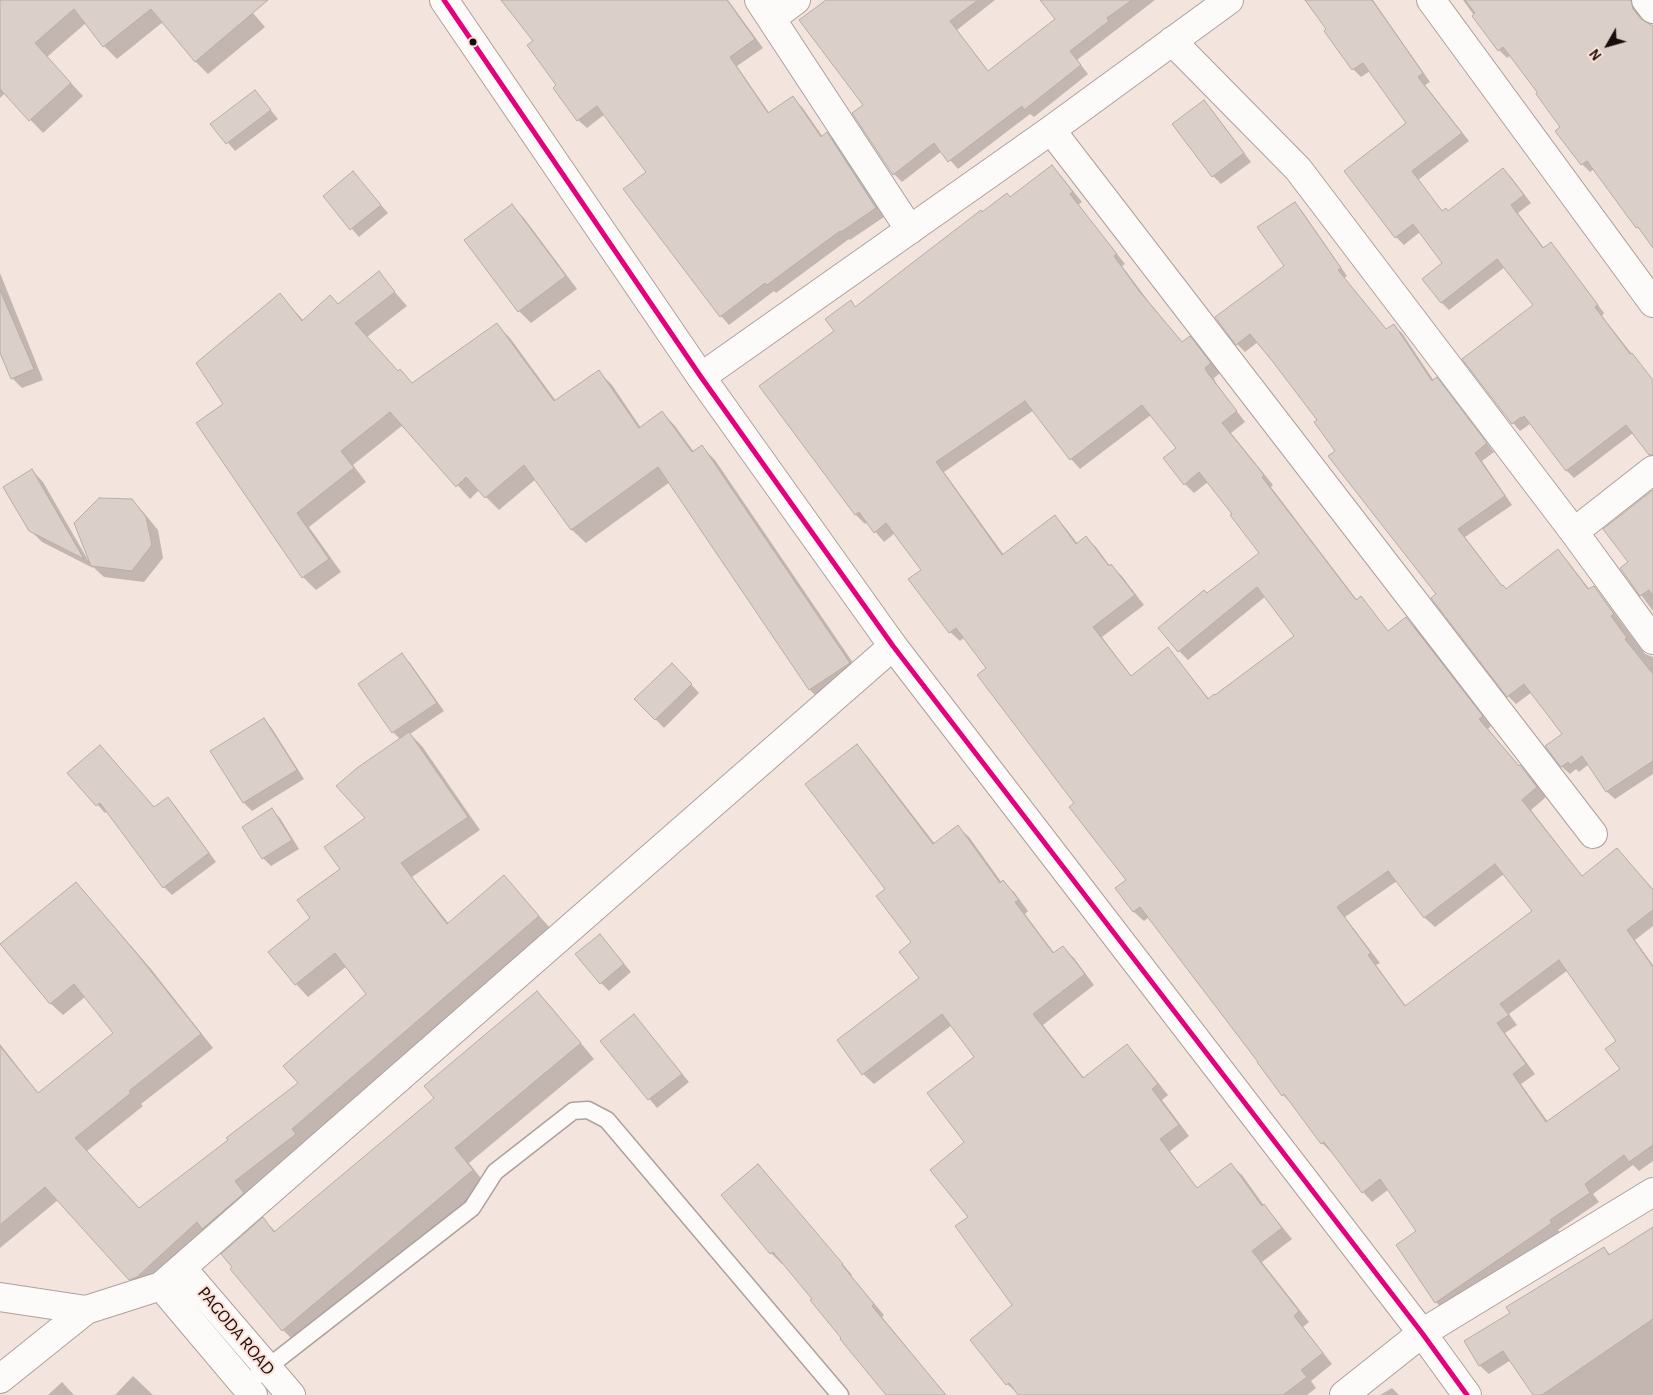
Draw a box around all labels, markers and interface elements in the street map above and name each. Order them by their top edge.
north arrow [1583,20,1633,70]
unlabelled marker [468,37,478,47]
text: N [1588,46,1605,62]
street label: PAGODA ROAD [193,1282,279,1380]

